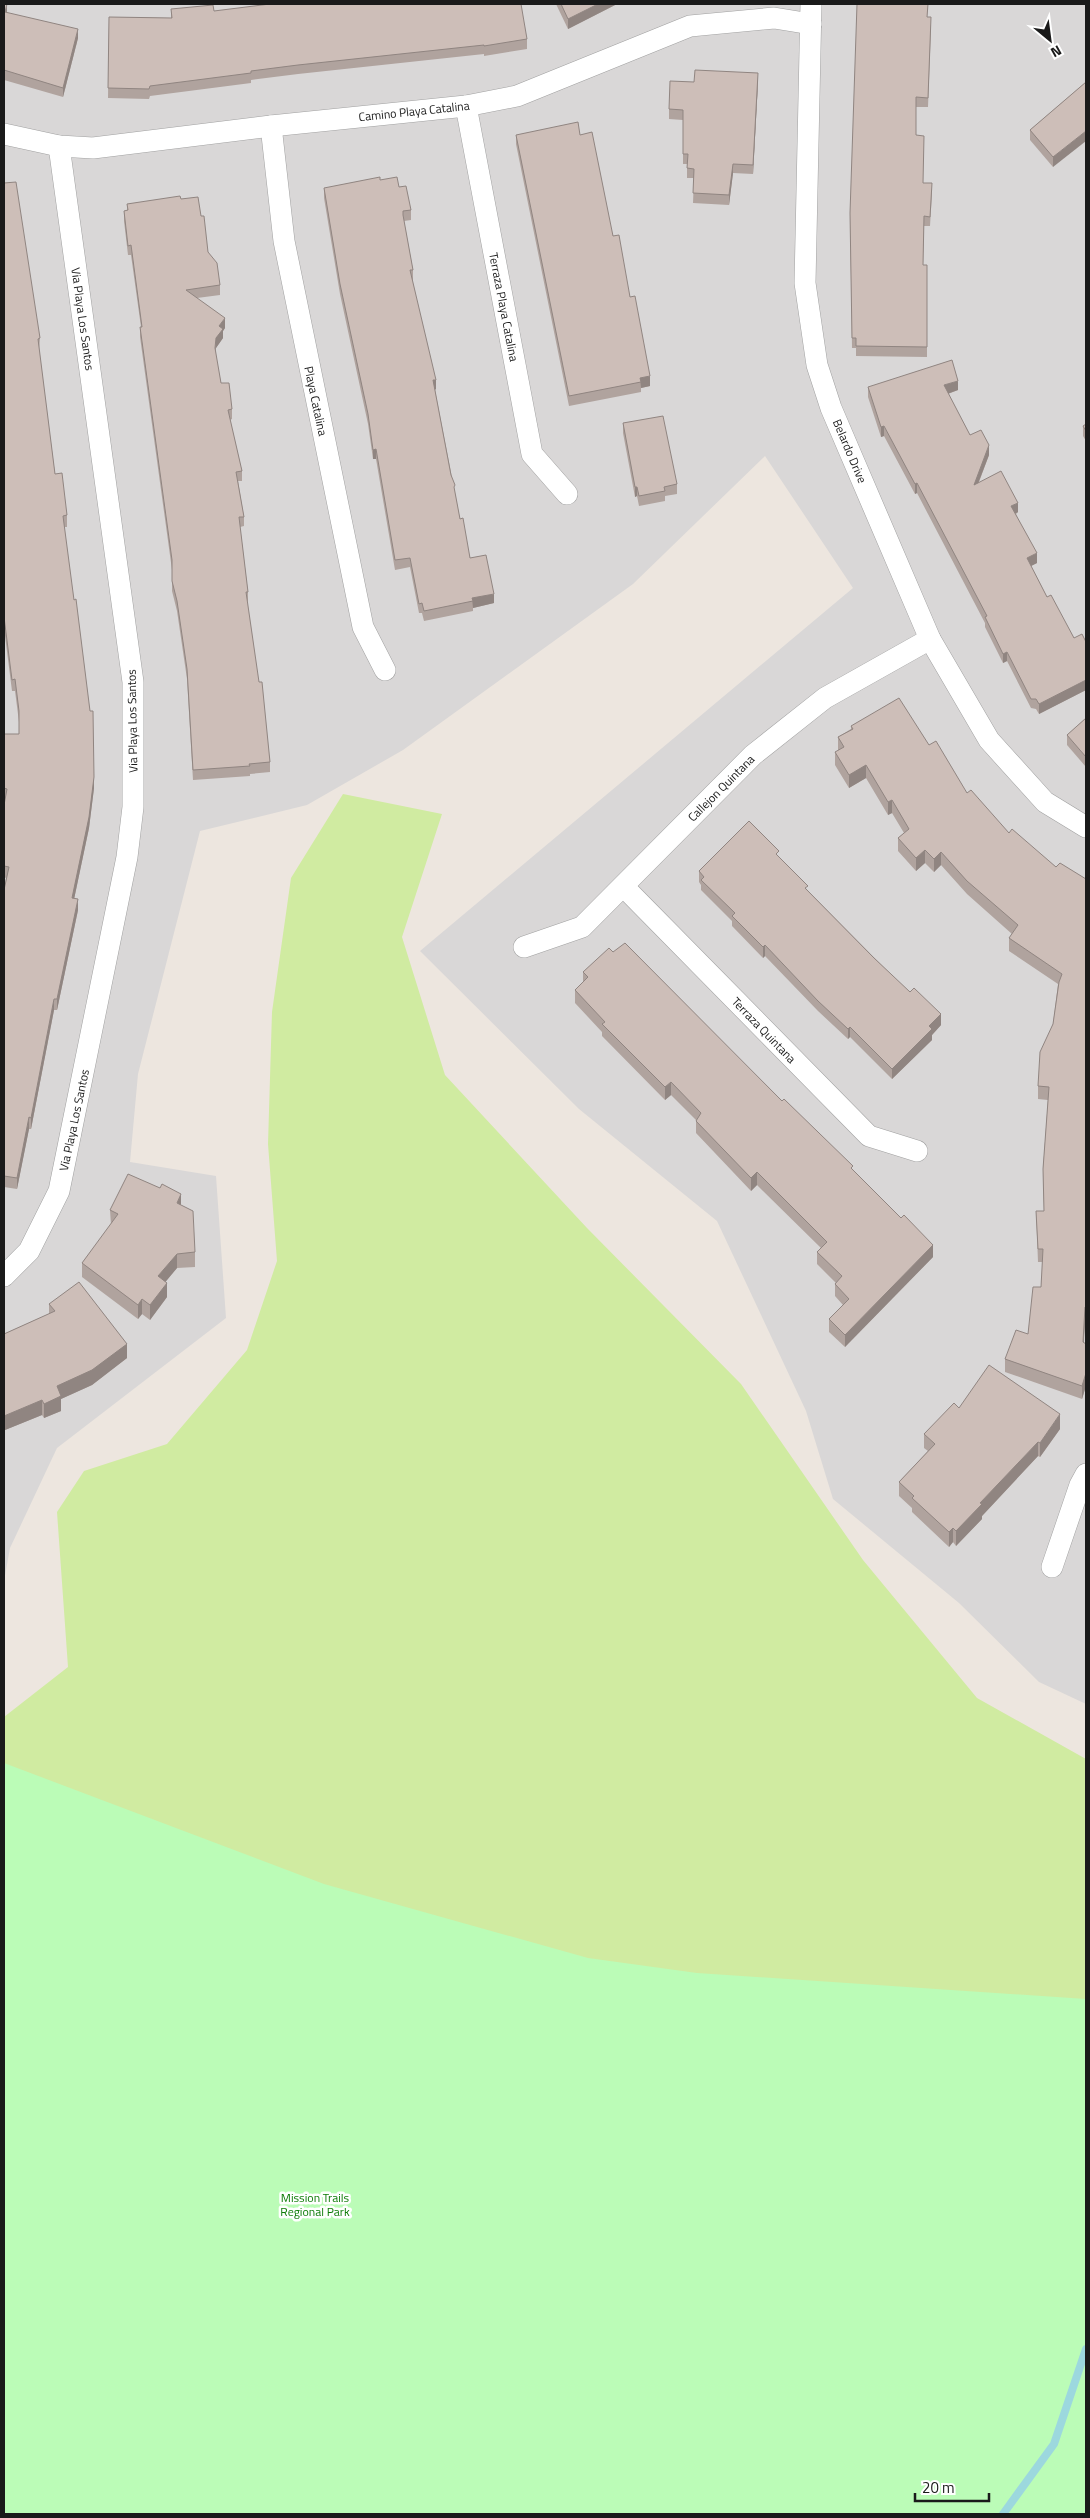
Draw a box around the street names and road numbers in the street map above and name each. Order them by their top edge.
street label: Camino Playa Catalina [358,96,470,126]
street label: Terraza Playa Catalina [484,251,524,363]
street label: Via Playa Los Santos [66,266,100,372]
street label: Playa Catalina [299,364,333,438]
street label: Belardo Drive [828,416,872,486]
street label: Via Playa Los Santos [122,669,142,773]
street label: Callejon Quintana [683,750,759,826]
street label: Terraza Quintana [727,993,801,1067]
street label: Via Playa Los Santos [54,1067,94,1173]

